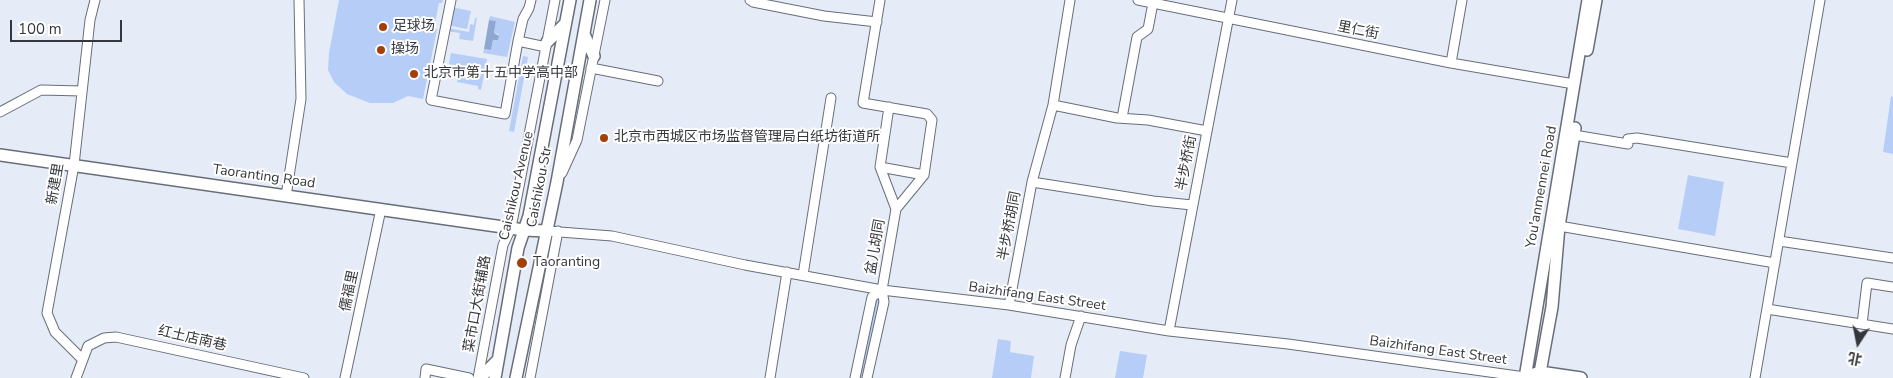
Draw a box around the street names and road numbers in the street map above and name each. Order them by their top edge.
street label: 里仁街 [1336,19,1380,43]
street label: You'anmennei Road [1523,125,1561,249]
street label: Caishikou Avenue [496,130,538,242]
street label: 半步桥街 [1173,134,1201,192]
street label: Caishikou Str [524,145,556,229]
street label: Taoranting Road [212,161,316,193]
street label: 新建里 [44,162,68,206]
street label: 半步桥胡同 [995,190,1025,262]
street label: 盆儿胡同 [863,218,889,276]
street label: 菜市口大街辅路 [461,254,495,354]
street label: 儒福里 [337,269,363,313]
street label: Baizhifang East Street [967,279,1107,315]
street label: 红土店南巷 [156,323,228,355]
street label: Baizhifang East Street [1368,333,1508,369]

